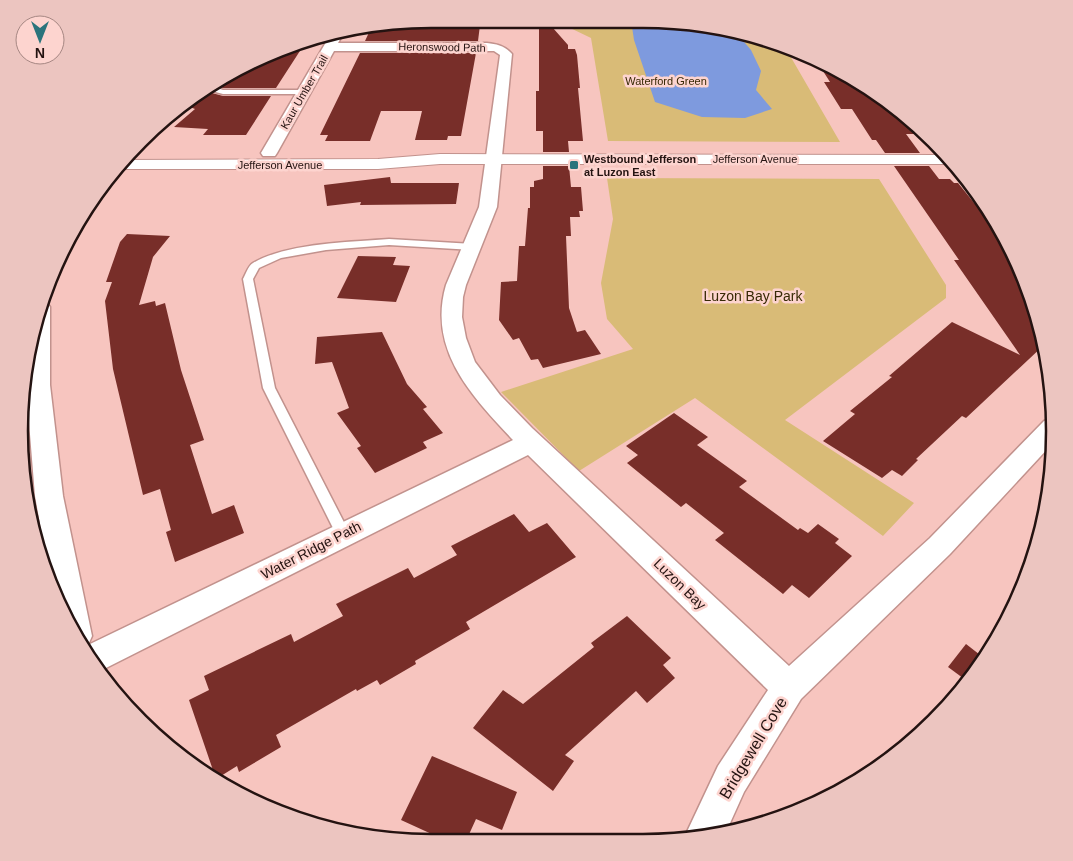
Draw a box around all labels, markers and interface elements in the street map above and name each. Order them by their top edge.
north arrow [15,15,65,65]
street label: Heronswood Path [398,40,486,54]
text: N [35,45,45,61]
street label: Kaur Umber Trail [278,53,330,131]
park label: Waterford Green [625,75,707,87]
place label: Westbound Jefferson at Luzon East [584,153,697,178]
street label: Jefferson Avenue [713,153,797,165]
street label: Jefferson Avenue [238,159,322,171]
marker: Westbound Jefferson at Luzon East [568,159,580,171]
park label: Luzon Bay Park [704,288,803,304]
street label: Water Ridge Path [258,518,364,582]
street label: Luzon Bay [651,555,709,613]
street label: Bridgewell Cove [716,694,790,802]

